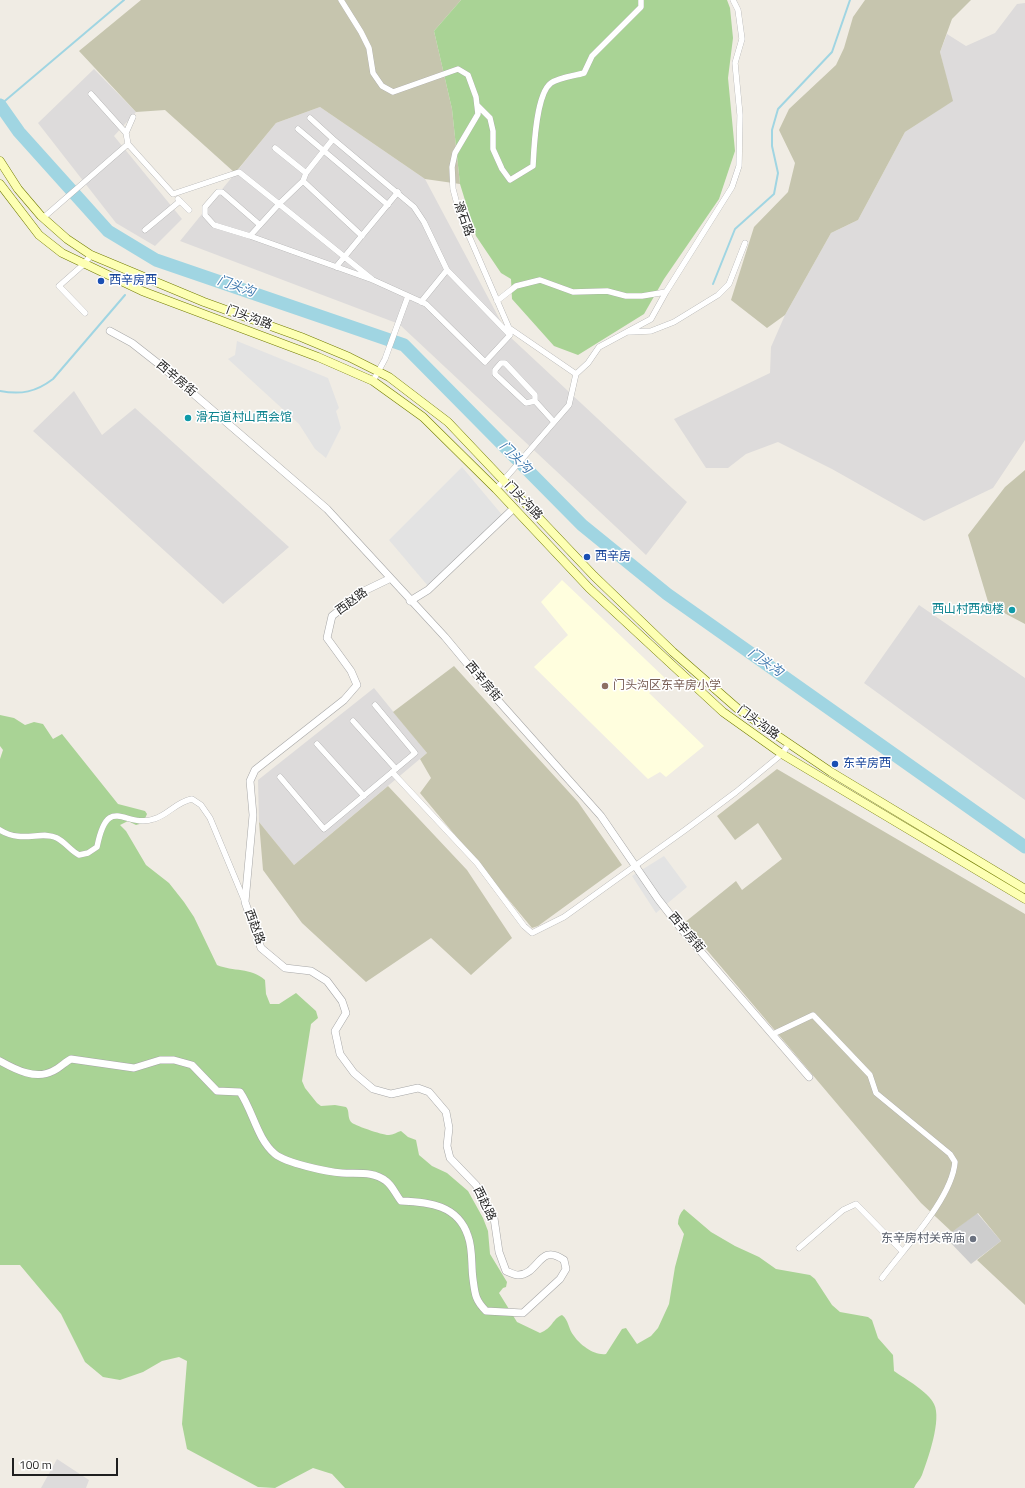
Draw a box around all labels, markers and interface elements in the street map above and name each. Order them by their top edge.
street label: 滑石路 [450,200,476,238]
water label: 门头沟 [215,273,257,301]
place label: 西辛房西 [109,274,157,288]
marker: 西辛房西 [96,276,106,286]
street label: 门头沟路 [224,303,274,333]
street label: 西辛房街 [153,358,199,400]
place label: 滑石道村山西会馆 [196,411,292,425]
marker: 滑石道村山西会馆 [183,413,193,423]
water label: 门头沟 [496,439,534,477]
street label: 门头沟路 [501,479,545,523]
place label: 西辛房 [595,550,631,564]
marker: 西辛房 [582,552,592,562]
street label: 西赵路 [333,586,371,618]
place label: 西山村西炮楼 [932,603,1004,617]
marker: 西山村西炮楼 [1007,605,1017,615]
water label: 门头沟 [745,645,785,681]
street label: 西辛房街 [462,659,504,705]
place label: 门头沟区东辛房小学 [613,679,721,693]
marker: 门头沟区东辛房小学 [600,681,610,691]
street label: 门头沟路 [734,703,782,743]
place label: 东辛房西 [843,757,891,771]
marker: 东辛房西 [830,759,840,769]
street label: 西赵路 [241,908,267,946]
street label: 西辛房街 [665,910,707,956]
street label: 西赵路 [470,1185,498,1223]
place label: 东辛房村关帝庙 [881,1232,965,1246]
marker: 东辛房村关帝庙 [968,1234,978,1244]
scale bar [14,1450,120,1476]
text: 100 m [19,1455,52,1474]

